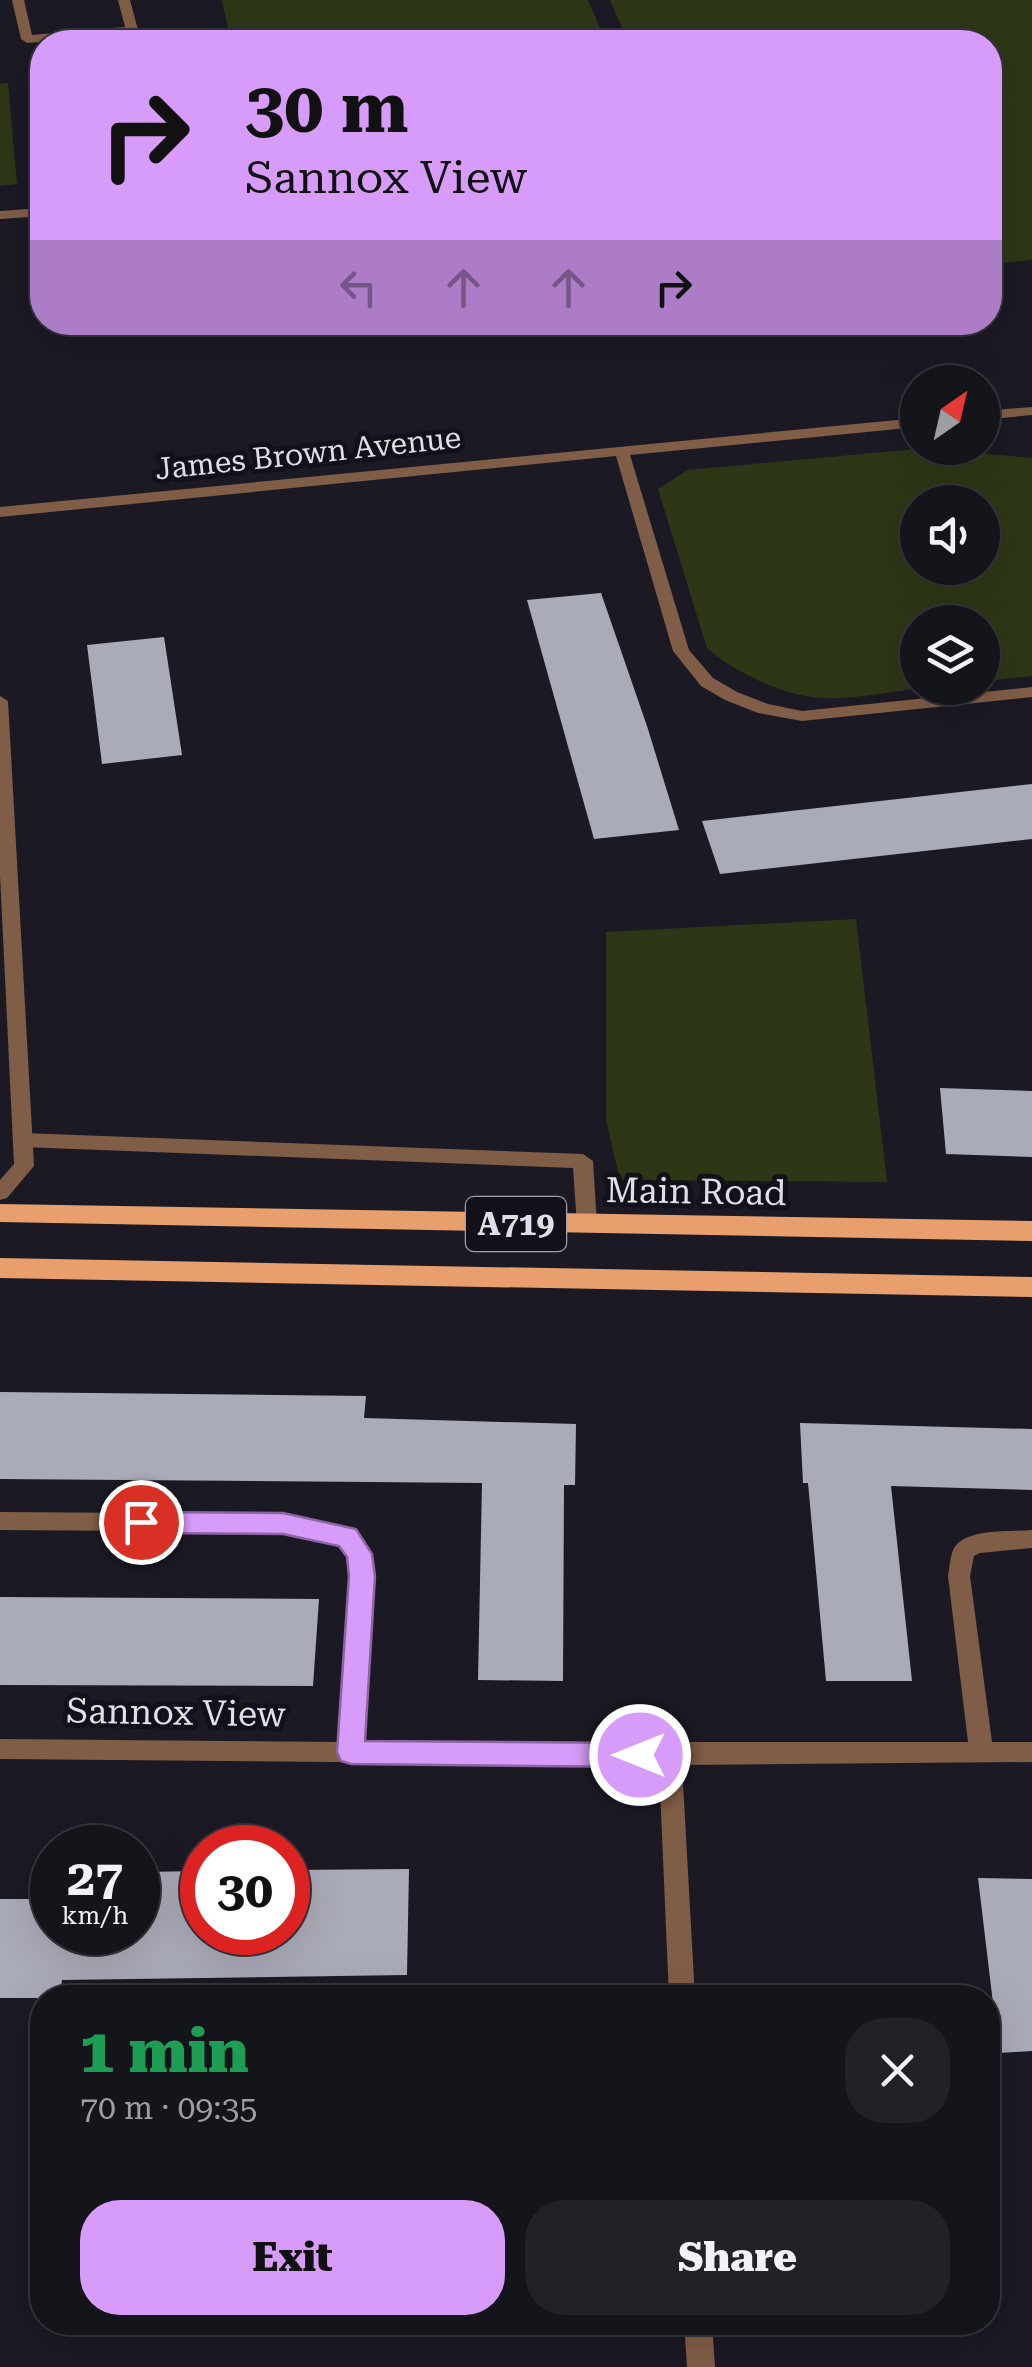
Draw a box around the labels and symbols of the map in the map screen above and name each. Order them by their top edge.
north arrow [900,365,1000,465]
street label: James Brown Avenue [153,420,463,486]
street label: Main Road [605,1170,787,1214]
road number: A719 [466,1197,566,1251]
pin [99,1480,184,1565]
street label: Sannox View [66,1691,286,1735]
position arrow [588,1703,692,1807]
speed limit sign: 30 [180,1825,310,1955]

